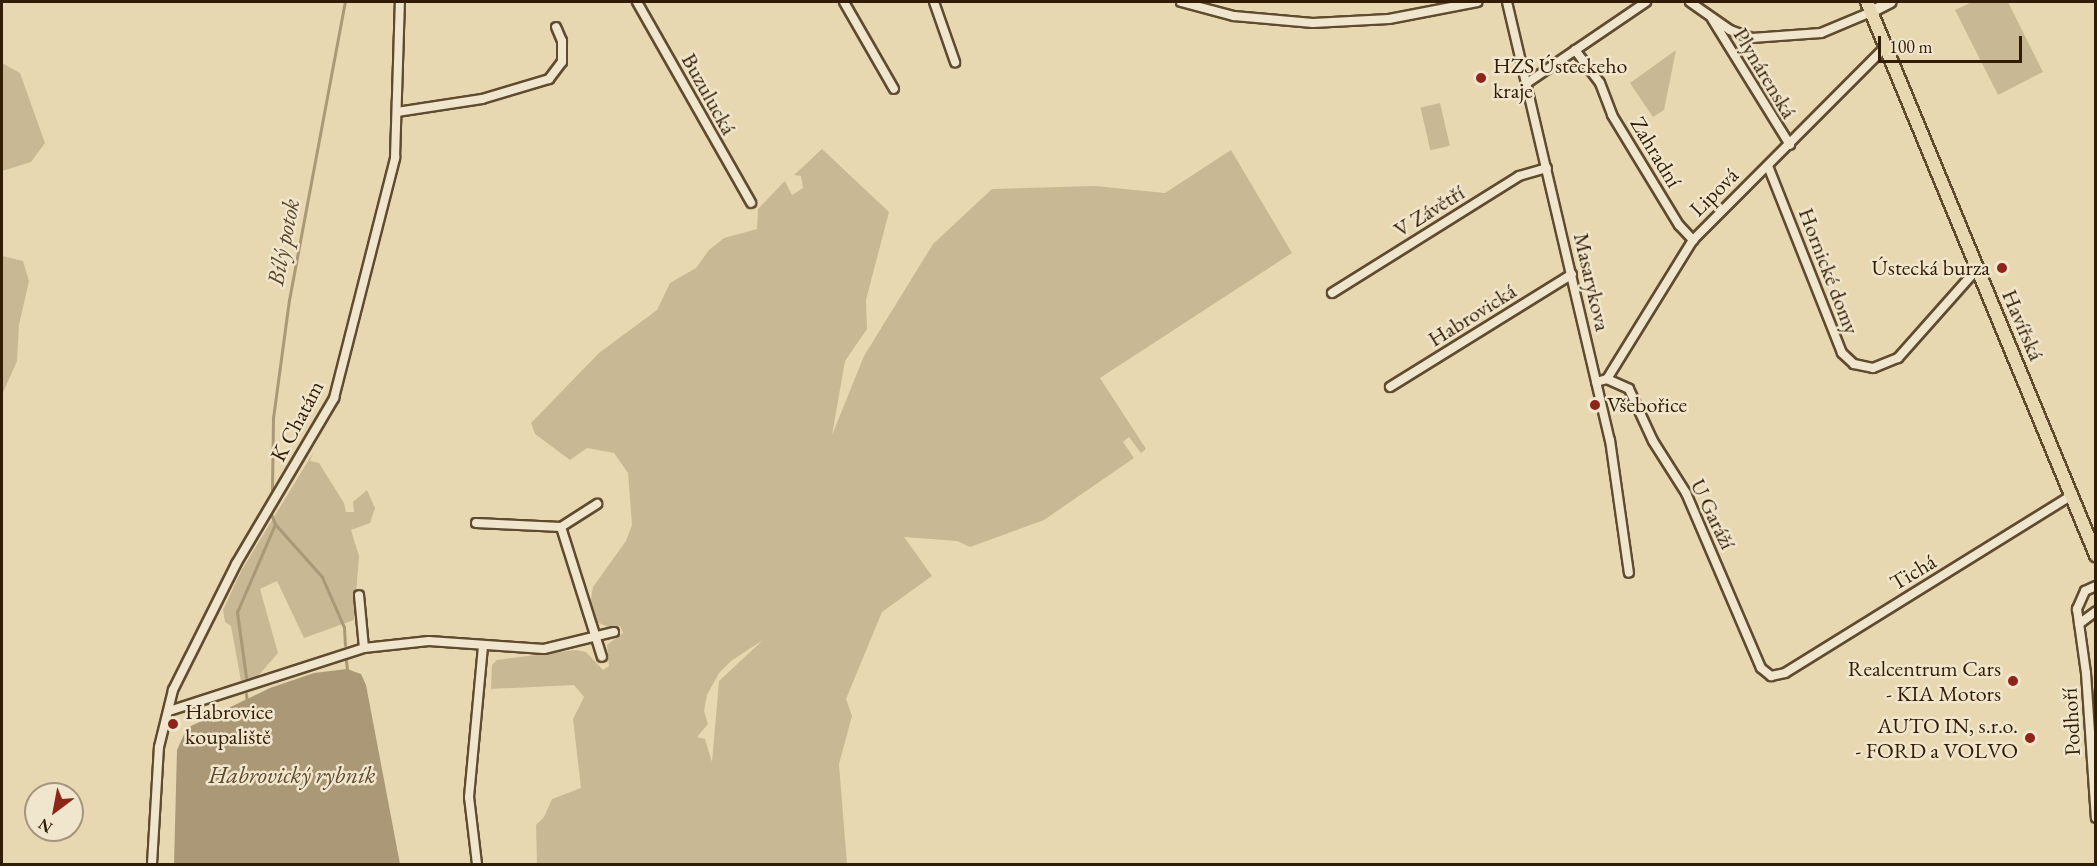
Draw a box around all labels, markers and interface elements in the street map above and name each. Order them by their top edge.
street label: Plynárenská [1728,23,1802,123]
scale bar [1881,24,2025,62]
text: 100 m [1889,35,1933,58]
street label: Buzulucká [676,49,742,139]
place label: HZS Ústeckeho kraje [1493,52,1627,104]
marker: HZS Ústeckeho kraje [1474,71,1488,85]
street label: Zahradní [1625,112,1687,192]
street label: Lipová [1684,162,1744,222]
street label: V Závětří [1389,179,1469,243]
water label: Bílý potok [260,196,306,288]
street label: Hornické domy [1793,204,1865,338]
street label: Masarykova [1568,230,1616,334]
place label: Ústecká burza [1872,255,1990,281]
marker: Ústecká burza [1995,261,2009,275]
street label: Habrovická [1423,278,1521,352]
street label: Havířská [1996,285,2050,365]
street label: K Chatám [265,376,329,466]
place label: Všebořice [1607,392,1687,418]
marker: Všebořice [1588,398,1602,412]
street label: U Garáží [1685,475,1741,553]
street label: Tichá [1885,548,1941,596]
place label: Realcentrum Cars - KIA Motors [1848,655,2001,706]
marker: Realcentrum Cars - KIA Motors [2006,674,2020,688]
street label: Podhoří [2056,687,2086,757]
place label: Habrovice koupaliště [185,698,273,750]
place label: AUTO IN, s.r.o. - FORD a VOLVO [1855,712,2018,764]
marker: Habrovice koupaliště [166,717,180,731]
marker: AUTO IN, s.r.o. - FORD a VOLVO [2023,731,2037,745]
water label: Habrovický rybník [209,761,375,789]
north arrow [24,782,84,842]
text: N [34,814,56,838]

